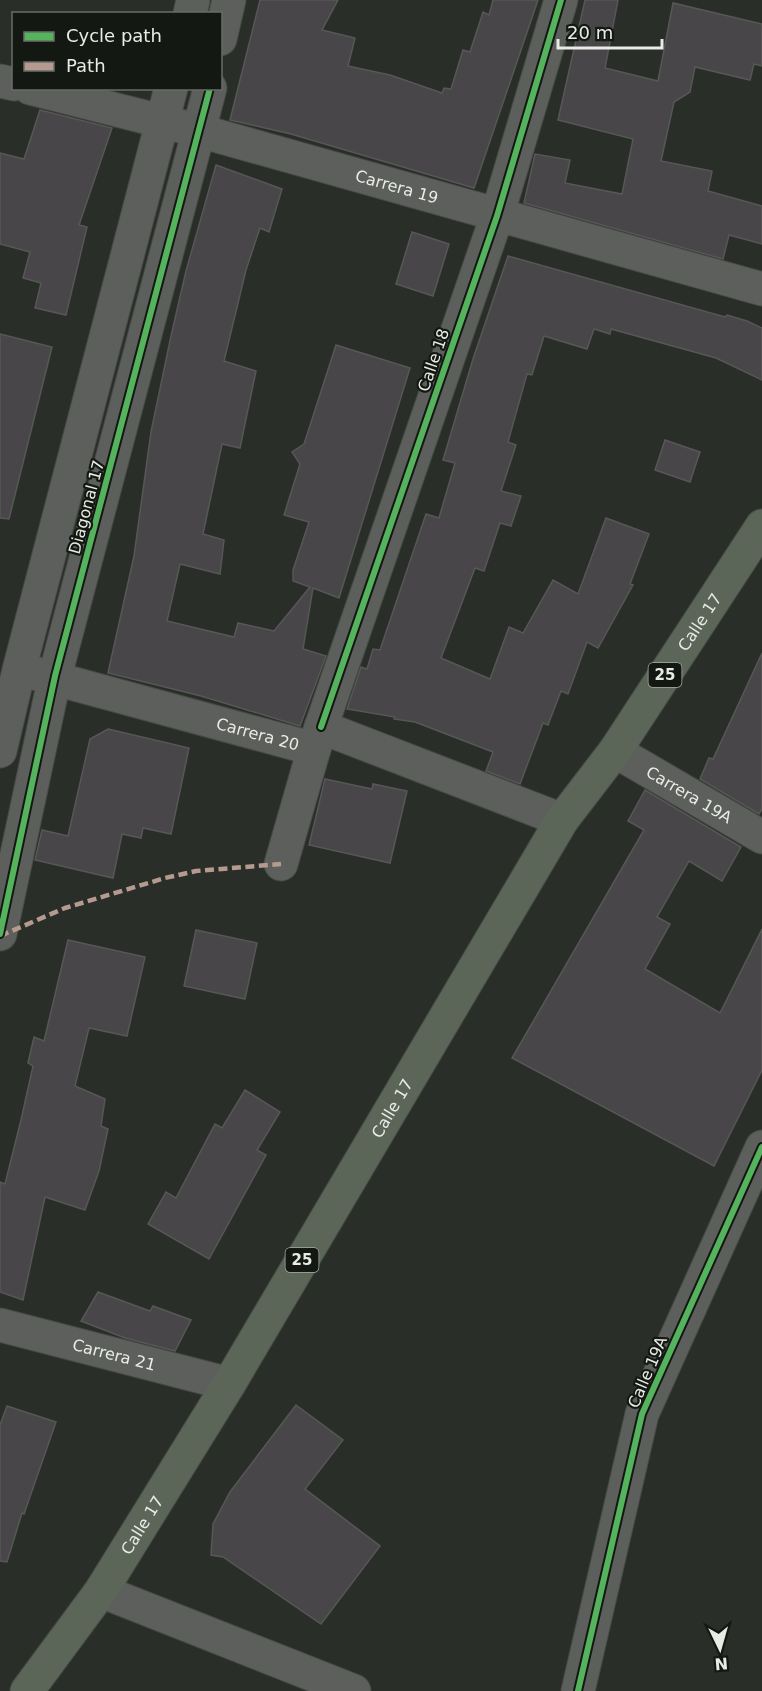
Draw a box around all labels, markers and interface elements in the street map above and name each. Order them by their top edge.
legend [12,12,222,90]
scale bar [558,12,662,50]
text: 20 m [567,22,613,43]
text: Cycle path [66,25,162,46]
text: Path [66,55,106,76]
street label: Carrera 19 [353,166,440,208]
street label: Calle 18 [414,326,453,394]
street label: Diagonal 17 [65,458,108,556]
street label: Calle 17 [674,590,726,655]
road number: 25 [648,663,682,687]
street label: Carrera 20 [214,714,301,755]
street label: Carrera 19A [643,762,735,827]
street label: Calle 17 [367,1076,417,1141]
road number: 25 [286,1248,318,1272]
street label: Calle 19A [624,1333,671,1411]
street label: Carrera 21 [71,1335,158,1375]
street label: Calle 17 [117,1493,167,1558]
north arrow [690,1619,750,1679]
text: N [714,1653,729,1673]

